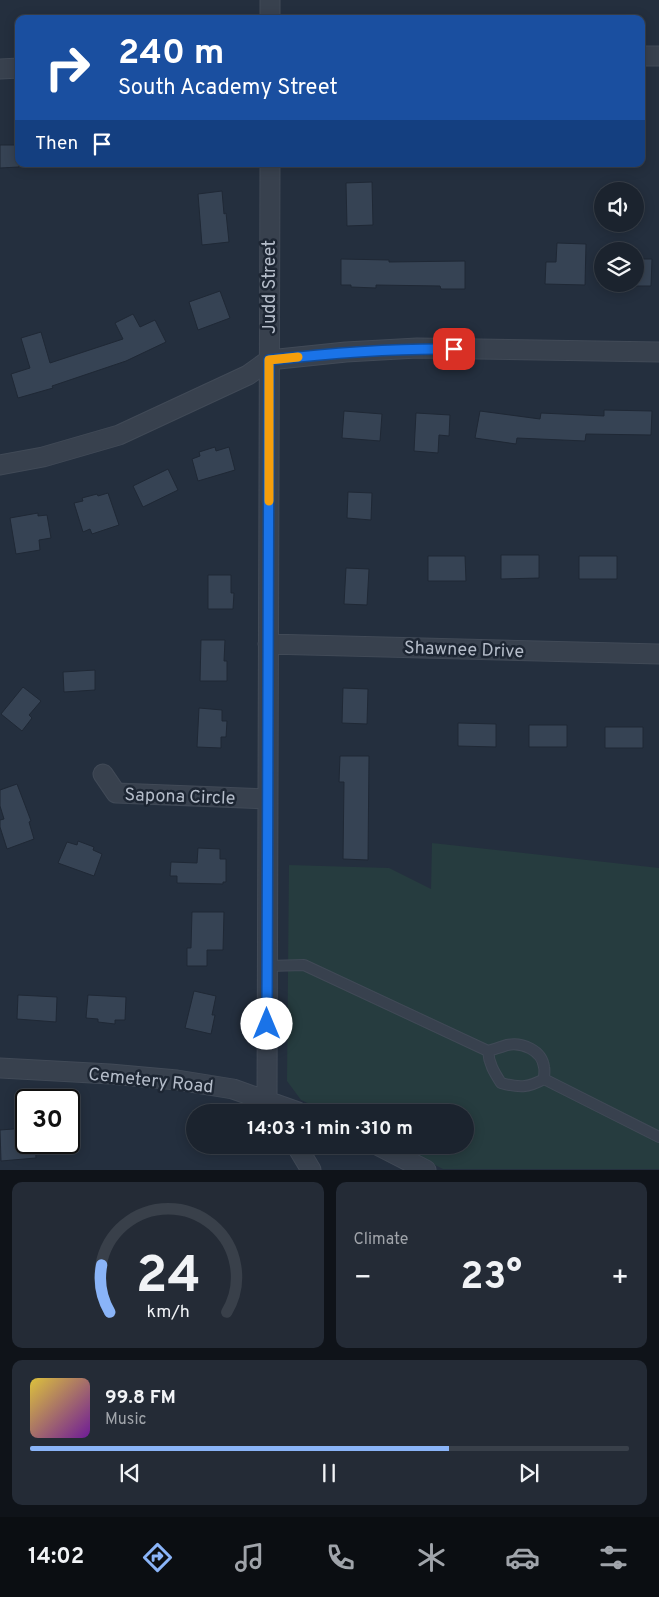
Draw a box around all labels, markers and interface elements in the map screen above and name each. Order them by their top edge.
text: 240 m [118,32,224,76]
icon: right [35,35,100,100]
text: South Academy Street [118,75,338,102]
icon: arrive [88,130,116,158]
text: Then [35,132,78,156]
map controls [594,182,644,292]
button: sound [594,182,644,232]
street label: Judd Street [259,240,282,334]
button: layers [594,242,644,292]
pin [433,328,475,370]
icon: arrive [440,335,468,363]
street label: Shawnee Drive [404,637,524,664]
street label: Sapona Circle [124,784,236,811]
position arrow [240,997,292,1049]
street label: Cemetery Road [87,1063,215,1099]
speed limit sign: 30 [15,1089,80,1154]
text: 14:03 · 1 min · 310 m [247,1117,413,1141]
text: Climate [354,1230,408,1250]
text: 24 [135,1245,200,1311]
text: 23° [460,1254,522,1303]
text: − [354,1261,372,1297]
text: + [611,1261,629,1297]
text: km/h [146,1301,189,1324]
text: 99.8 FM [105,1386,176,1410]
text: Music [105,1410,146,1430]
icon: previous [116,1459,144,1487]
icon: pause [315,1459,343,1487]
icon: next [515,1459,543,1487]
icon: directions [140,1540,175,1575]
icon: music [232,1540,267,1575]
icon: phone [323,1540,358,1575]
icon: climate [414,1540,449,1575]
icon: car [505,1540,540,1575]
icon: filters [596,1540,631,1575]
text: 14:02 [28,1544,84,1571]

